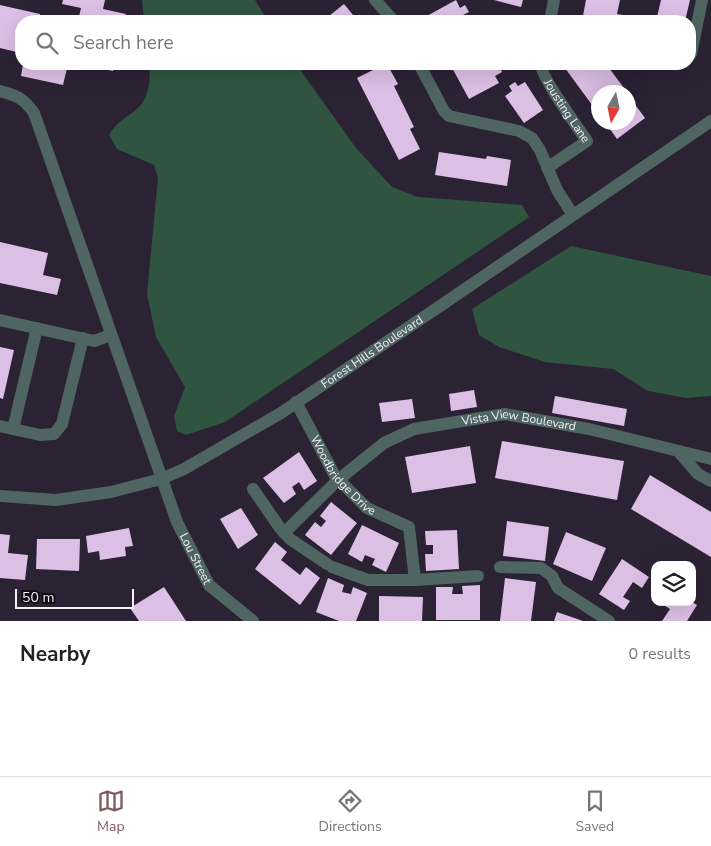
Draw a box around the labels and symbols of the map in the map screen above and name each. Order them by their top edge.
street label: Jousting Lane [539,75,594,146]
north arrow [591,85,636,130]
street label: Forest Hills Boulevard [318,312,426,392]
street label: Vista View Boulevard [459,406,577,435]
street label: Woodbridge Drive [307,432,378,519]
street label: Lou Street [176,530,216,588]
scale bar [15,586,134,609]

